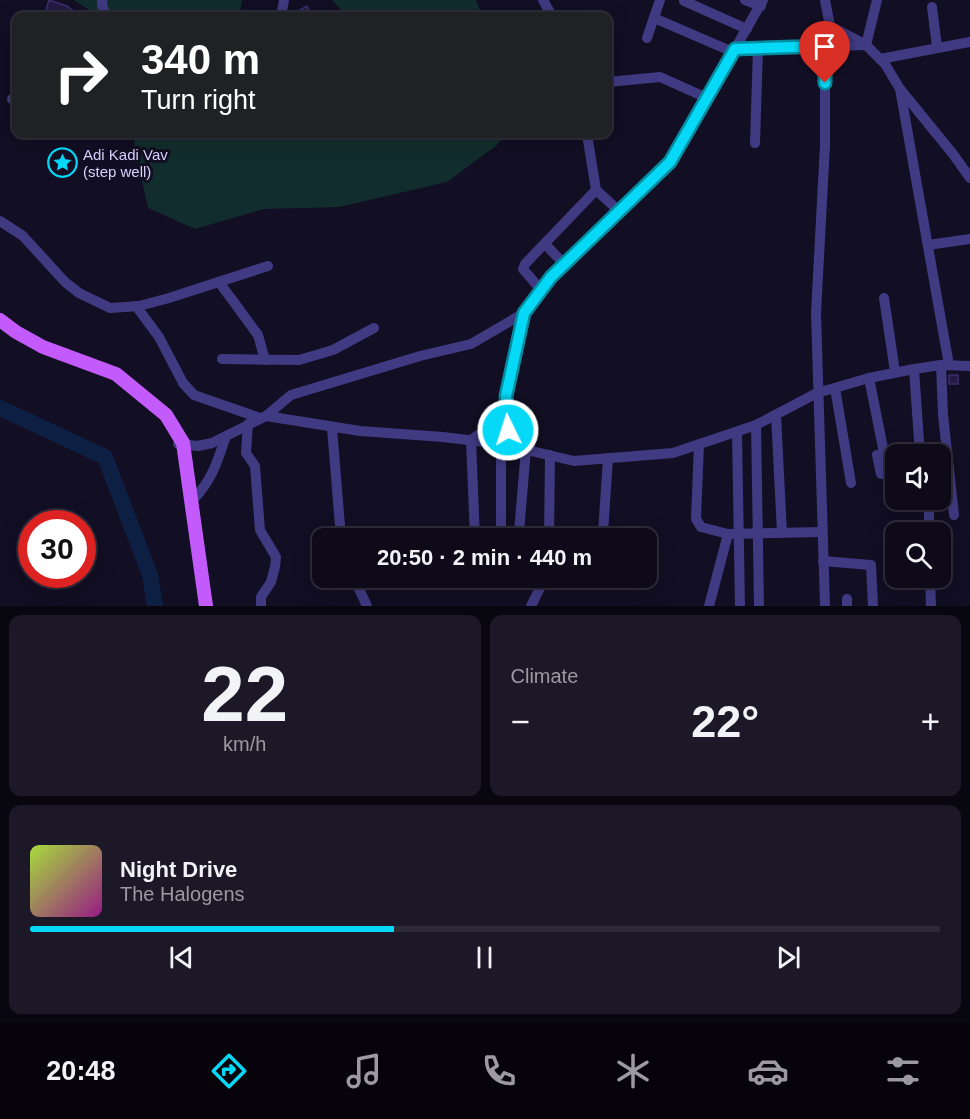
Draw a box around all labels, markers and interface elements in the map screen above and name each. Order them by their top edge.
pin [799,21,850,83]
icon: arrive [808,30,841,63]
icon: right [42,36,120,114]
text: 340 m [141,36,260,83]
text: Turn right [141,85,256,115]
place label: Adi Kadi Vav (step well) [83,146,168,180]
place icon: Adi Kadi Vav (step well) [46,147,78,179]
position arrow [476,398,540,462]
map controls [885,444,951,588]
button: sound [885,444,951,510]
speed limit sign: 30 [18,510,96,588]
button: search [885,522,951,588]
text: 20:50 · 2 min · 440 m [377,545,592,570]
text: 22 [201,650,288,738]
text: Climate [511,665,578,687]
text: 22° [691,696,759,747]
text: − [511,703,530,740]
text: + [921,703,940,740]
text: km/h [223,733,266,755]
text: Night Drive [120,857,237,882]
text: The Halogens [120,883,245,905]
icon: previous [165,941,198,974]
icon: pause [468,941,501,974]
icon: next [772,941,805,974]
icon: directions [208,1050,250,1092]
icon: music [343,1050,385,1092]
icon: phone [478,1050,520,1092]
icon: climate [612,1050,654,1092]
icon: car [747,1050,789,1092]
icon: filters [882,1050,924,1092]
text: 20:48 [46,1056,115,1086]

